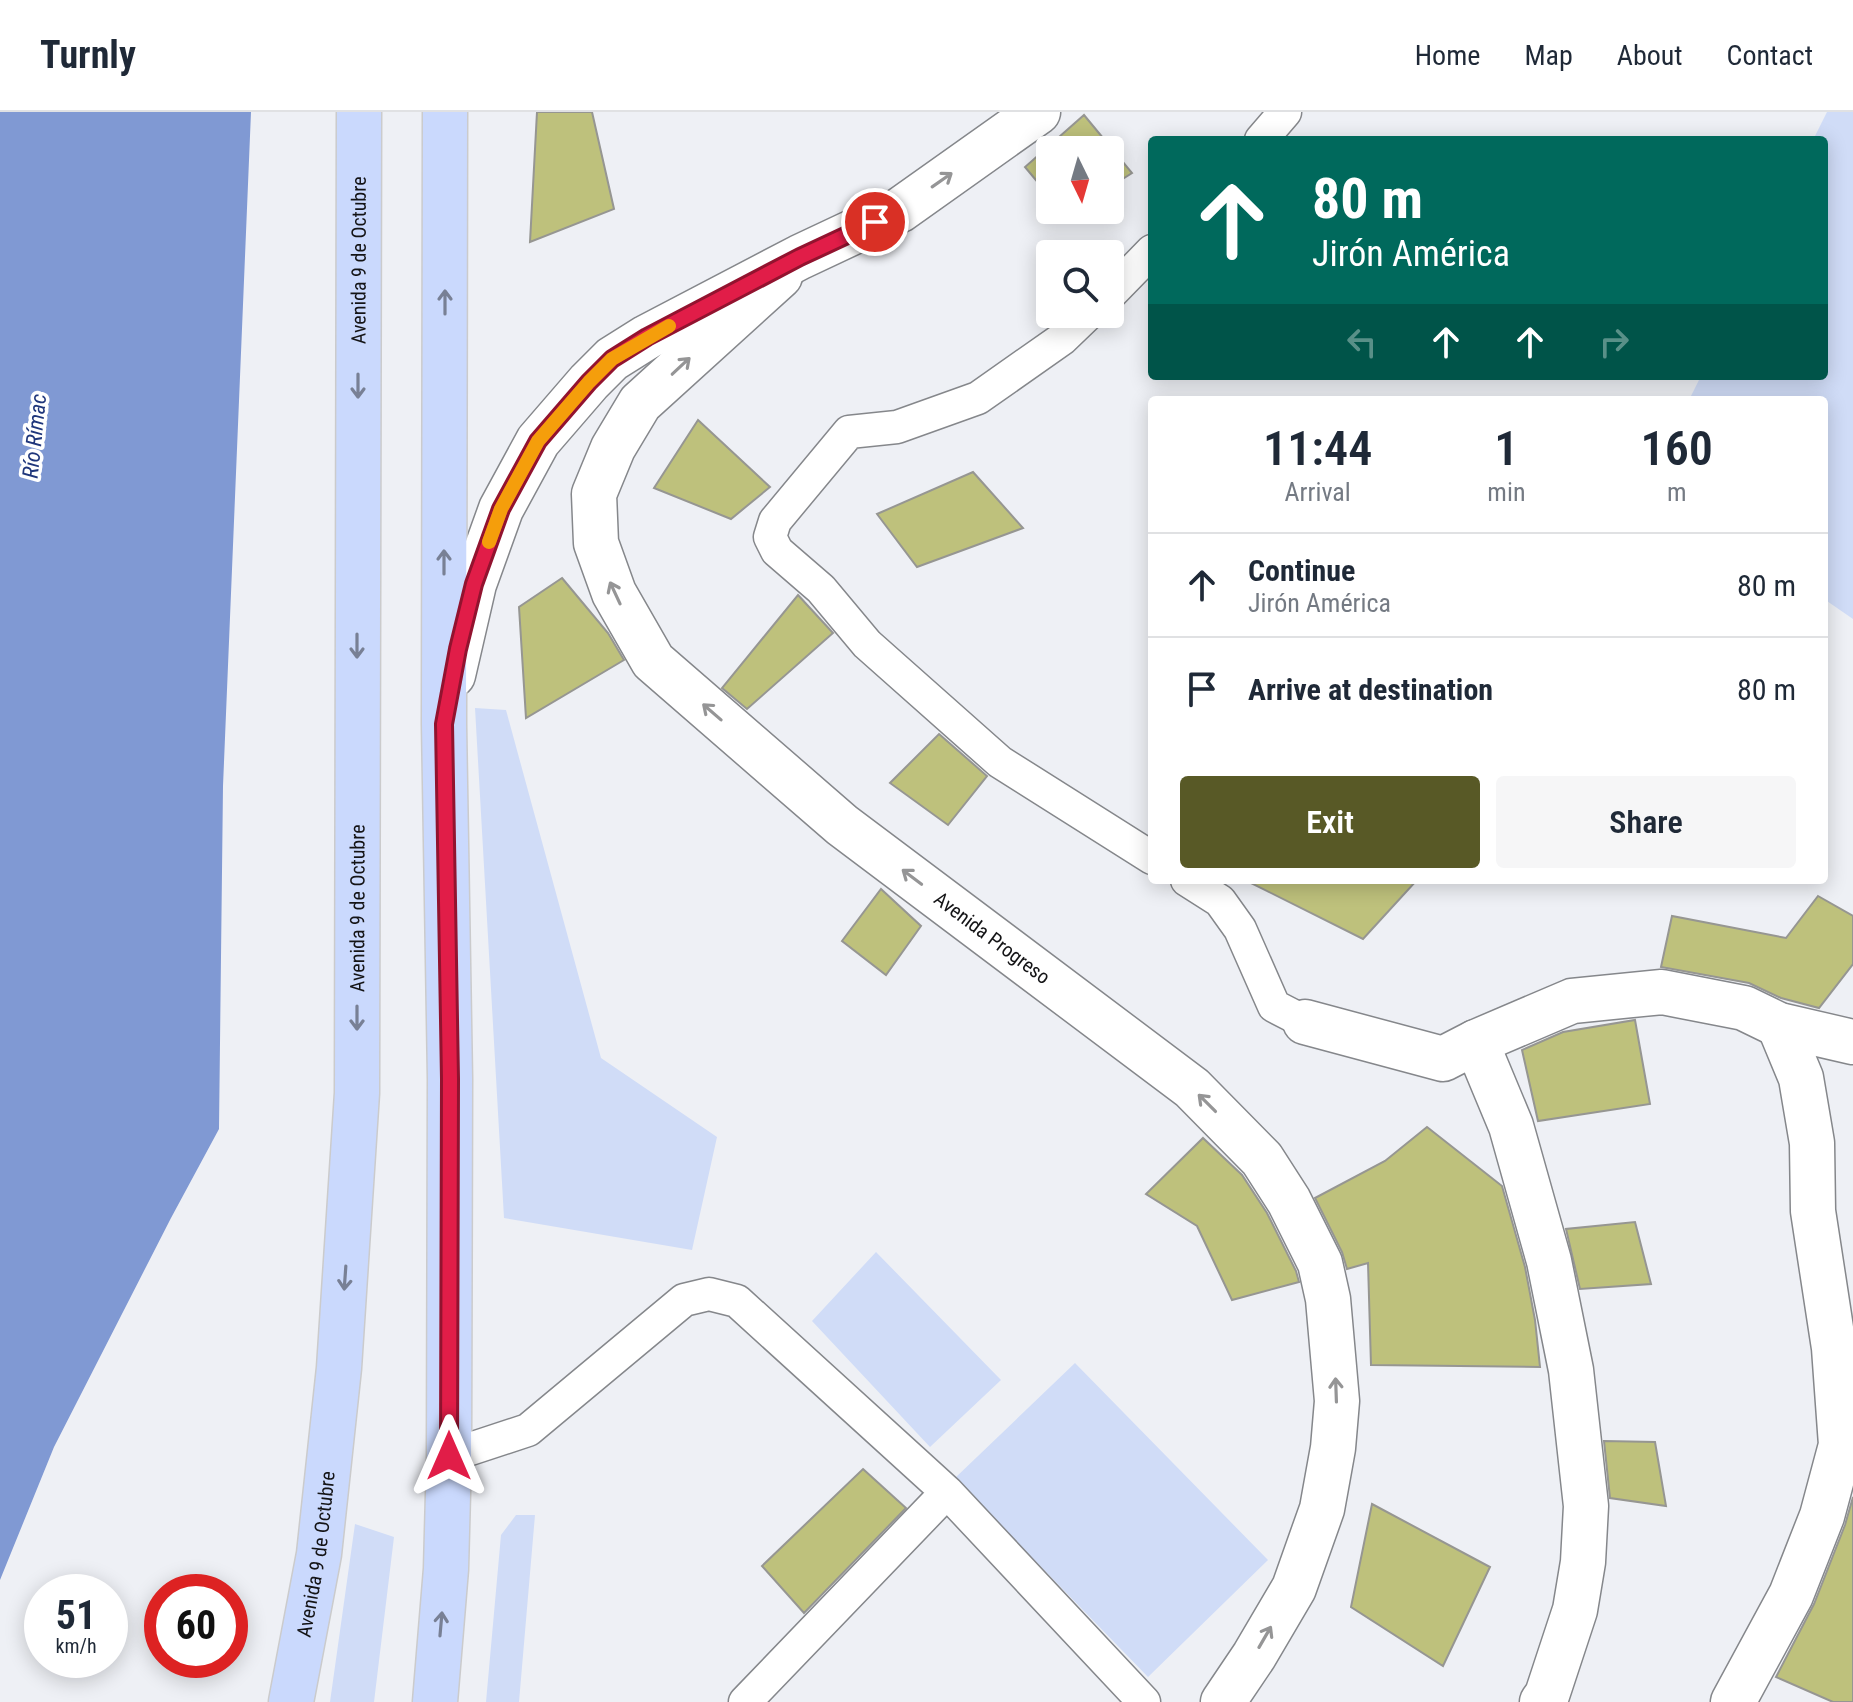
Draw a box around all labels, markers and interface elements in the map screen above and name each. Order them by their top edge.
text: Turnly [40,33,136,77]
text: Home [1415,39,1480,72]
text: Map [1524,39,1573,72]
text: About [1617,39,1683,72]
text: Contact [1727,39,1813,72]
north arrow [1036,136,1124,224]
map controls [1036,136,1124,328]
text: 80 m [1312,166,1423,232]
icon: ahead [1180,168,1284,272]
one-way arrow [931,172,953,188]
street label: Avenida 9 de Octubre [347,176,371,344]
pin [841,188,909,256]
icon: arrive [853,200,897,244]
text: Jirón América [1312,233,1510,275]
button: search [1036,240,1124,328]
one-way arrow [437,289,453,316]
icon: left [1340,320,1384,364]
icon: ahead [1424,320,1468,364]
icon: ahead [1508,320,1552,364]
icon: right [1592,320,1636,364]
one-way arrow [670,357,690,375]
one-way arrow [350,372,366,399]
water label: Río Rímac [18,393,51,479]
text: 11:44 [1263,420,1372,477]
text: 1 [1494,420,1518,477]
text: 160 [1641,420,1713,477]
text: Arrival [1285,477,1351,507]
text: min [1487,477,1525,507]
text: m [1667,477,1687,507]
one-way arrow [436,549,452,576]
text: Continue [1248,553,1355,588]
icon: ahead [1180,563,1224,607]
text: 80 m [1737,568,1796,603]
one-way arrow [607,581,622,605]
text: Jirón América [1248,588,1391,618]
one-way arrow [349,632,365,659]
icon: arrive [1180,667,1224,711]
text: Arrive at destination [1248,672,1493,707]
text: 80 m [1737,672,1796,707]
one-way arrow [702,703,722,721]
button: Exit [1180,776,1480,868]
button: Share [1496,776,1796,868]
street label: Avenida 9 de Octubre [345,824,370,992]
one-way arrow [902,869,923,886]
street label: Avenida Progreso [930,887,1055,989]
one-way arrow [349,1004,365,1031]
one-way arrow [1198,1093,1217,1113]
one-way arrow [337,1264,352,1291]
one-way arrow [1329,1377,1344,1404]
position arrow [407,1414,491,1498]
street label: Avenida 9 de Octubre [292,1470,340,1639]
speed limit sign: 60 [144,1574,248,1678]
text: 51 [56,1592,96,1639]
one-way arrow [434,1611,449,1638]
one-way arrow [1258,1626,1274,1649]
text: km/h [55,1634,97,1658]

